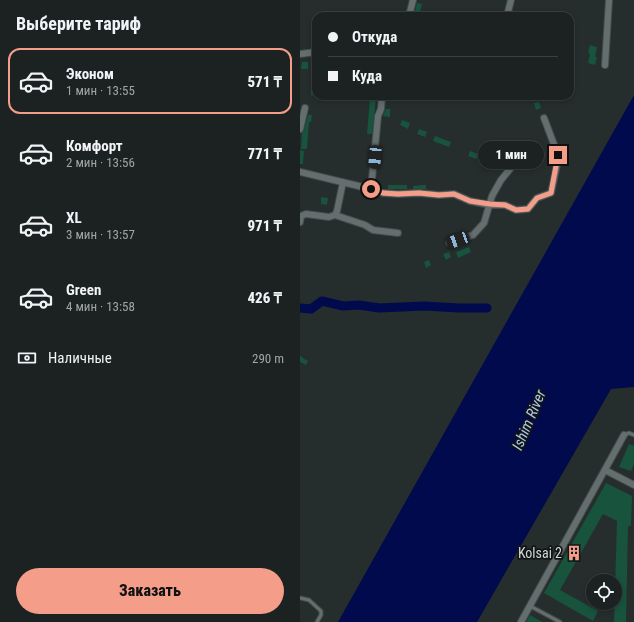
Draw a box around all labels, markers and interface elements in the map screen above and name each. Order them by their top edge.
text: Выберите тариф [16,13,141,34]
text: Откуда [352,28,397,46]
icon: car [18,63,54,99]
text: Эконом [66,65,114,83]
text: Куда [352,67,382,85]
text: 571 ₸ [247,73,282,91]
text: 1 мин · 13:55 [66,83,135,98]
icon: car [18,135,54,171]
text: Комфорт [66,137,123,155]
callout: 1 мин [478,141,544,169]
text: 771 ₸ [247,145,282,163]
car [368,145,382,169]
route end [549,146,567,164]
text: 1 мин [495,147,527,162]
text: 2 мин · 13:56 [66,155,135,170]
route start [362,180,380,198]
icon: car [18,207,54,243]
text: XL [66,209,82,227]
text: 971 ₸ [247,217,282,235]
text: 3 мин · 13:57 [66,227,135,242]
car [445,230,471,250]
icon: car [18,279,54,315]
text: Green [66,281,101,299]
text: 426 ₸ [247,289,282,307]
text: 4 мин · 13:58 [66,299,135,314]
icon: cash [16,347,38,369]
text: Наличные [48,349,112,367]
text: 290 m [252,351,284,366]
water label: Ishim River [508,387,550,453]
building icon: Kolsai 2 [565,544,583,562]
place label: Kolsai 2 [518,545,562,561]
button: Заказать [16,568,284,614]
map controls [586,574,622,610]
button: locate [586,574,622,610]

